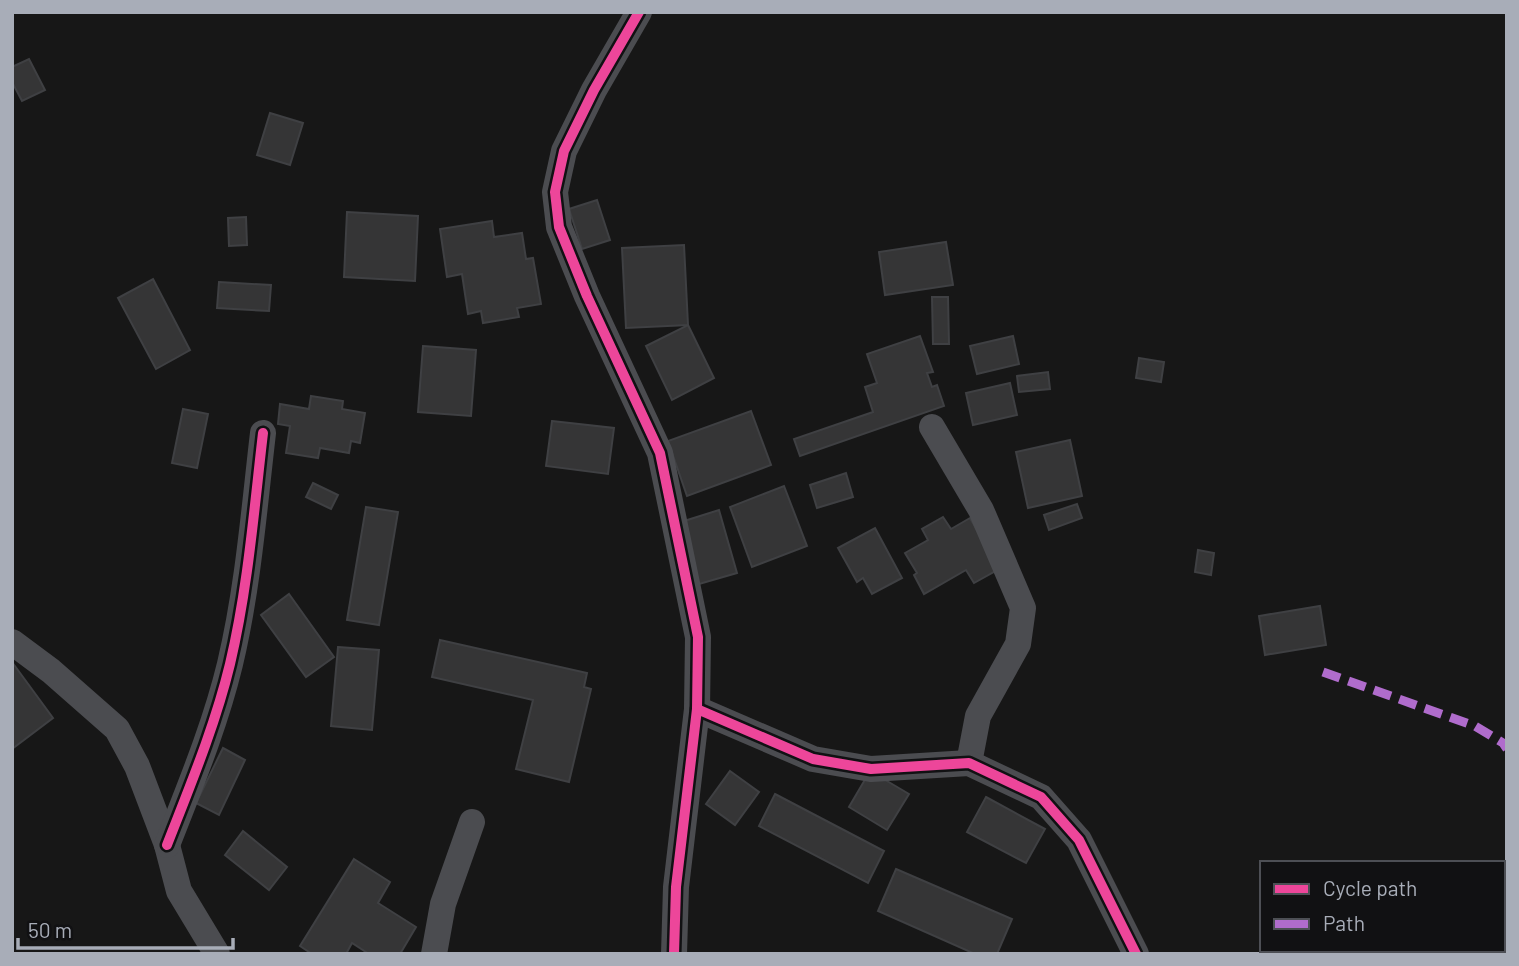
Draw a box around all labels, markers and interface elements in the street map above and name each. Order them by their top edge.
legend [1260,861,1505,952]
text: Cycle path [1323,875,1417,900]
scale bar [18,906,233,950]
text: Path [1323,910,1365,935]
text: 50 m [28,917,72,942]

